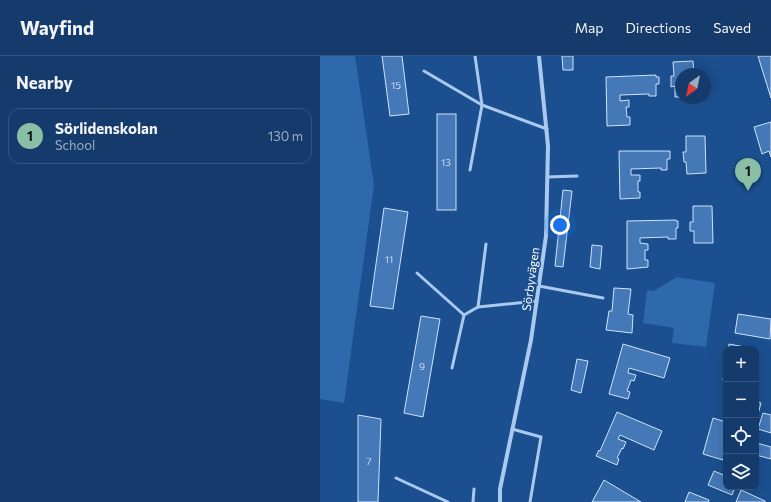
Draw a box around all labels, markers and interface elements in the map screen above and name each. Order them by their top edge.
text: Wayfind [20,16,94,39]
text: Map [575,19,604,36]
text: Directions [626,19,691,36]
text: Saved [713,19,751,36]
north arrow [675,68,711,104]
text: Nearby [16,72,73,93]
house number: 15 [391,79,401,91]
text: Sörlidenskolan [55,119,158,137]
text: 1 [27,128,33,144]
text: 130 m [268,128,303,144]
text: School [55,137,95,153]
house number: 13 [441,156,451,168]
pin: 1 [735,158,761,191]
your location [550,215,570,235]
street label: Sörbyvägen [519,246,541,312]
house number: 11 [385,253,393,265]
map controls [723,346,759,490]
button: + [723,346,759,382]
house number: 9 [419,360,425,372]
button: − [723,382,759,418]
button: locate [723,418,759,454]
button: layers [723,454,759,490]
house number: 7 [366,455,372,467]

